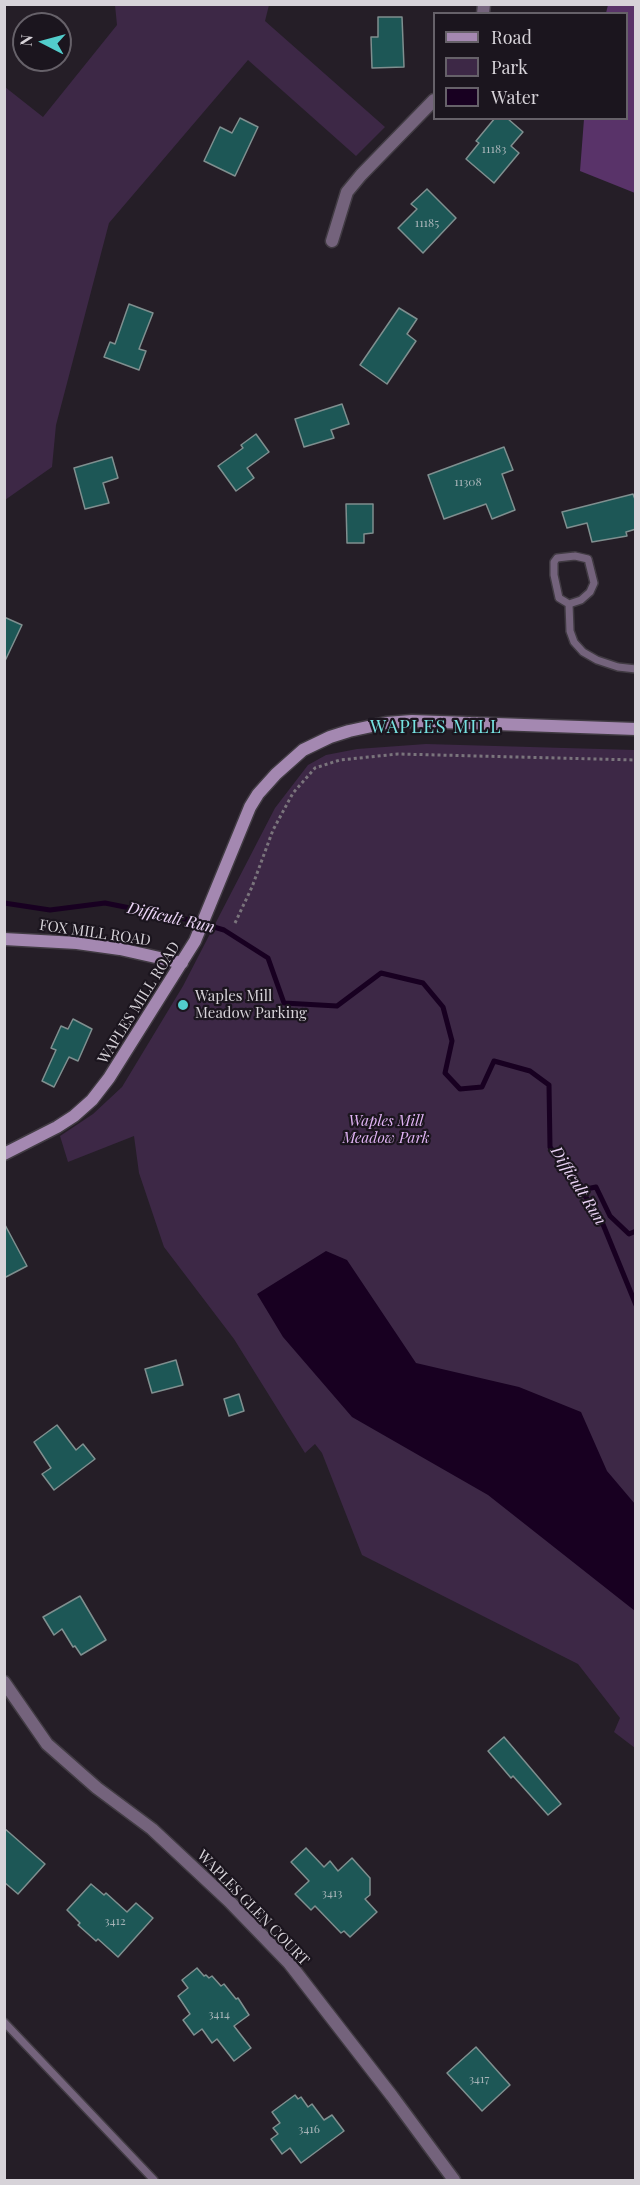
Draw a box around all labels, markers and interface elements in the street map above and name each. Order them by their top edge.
north arrow [12,12,72,72]
legend [433,12,628,120]
text: Road [491,25,532,49]
text: N [15,33,37,47]
text: Park [491,55,528,79]
text: Water [491,85,539,109]
house number: 11183 [482,142,506,156]
house number: 11185 [415,216,439,230]
house number: 11308 [454,475,482,489]
district label: WAPLES MILL [370,716,502,738]
water label: Difficult Run [125,899,217,937]
street label: FOX MILL ROAD [38,916,152,950]
street label: WAPLES MILL ROAD [94,939,184,1067]
place label: Waples Mill Meadow Parking [195,987,307,1022]
marker: Waples Mill Meadow Parking [176,998,190,1012]
park label: Waples Mill Meadow Park [342,1112,430,1147]
water label: Difficult Run [546,1143,610,1229]
street label: WAPLES GLEN COURT [193,1846,313,1970]
house number: 3413 [322,1886,342,1900]
house number: 3412 [104,1914,126,1928]
house number: 3414 [208,2007,230,2021]
house number: 3417 [469,2072,489,2086]
house number: 3416 [298,2122,320,2136]

